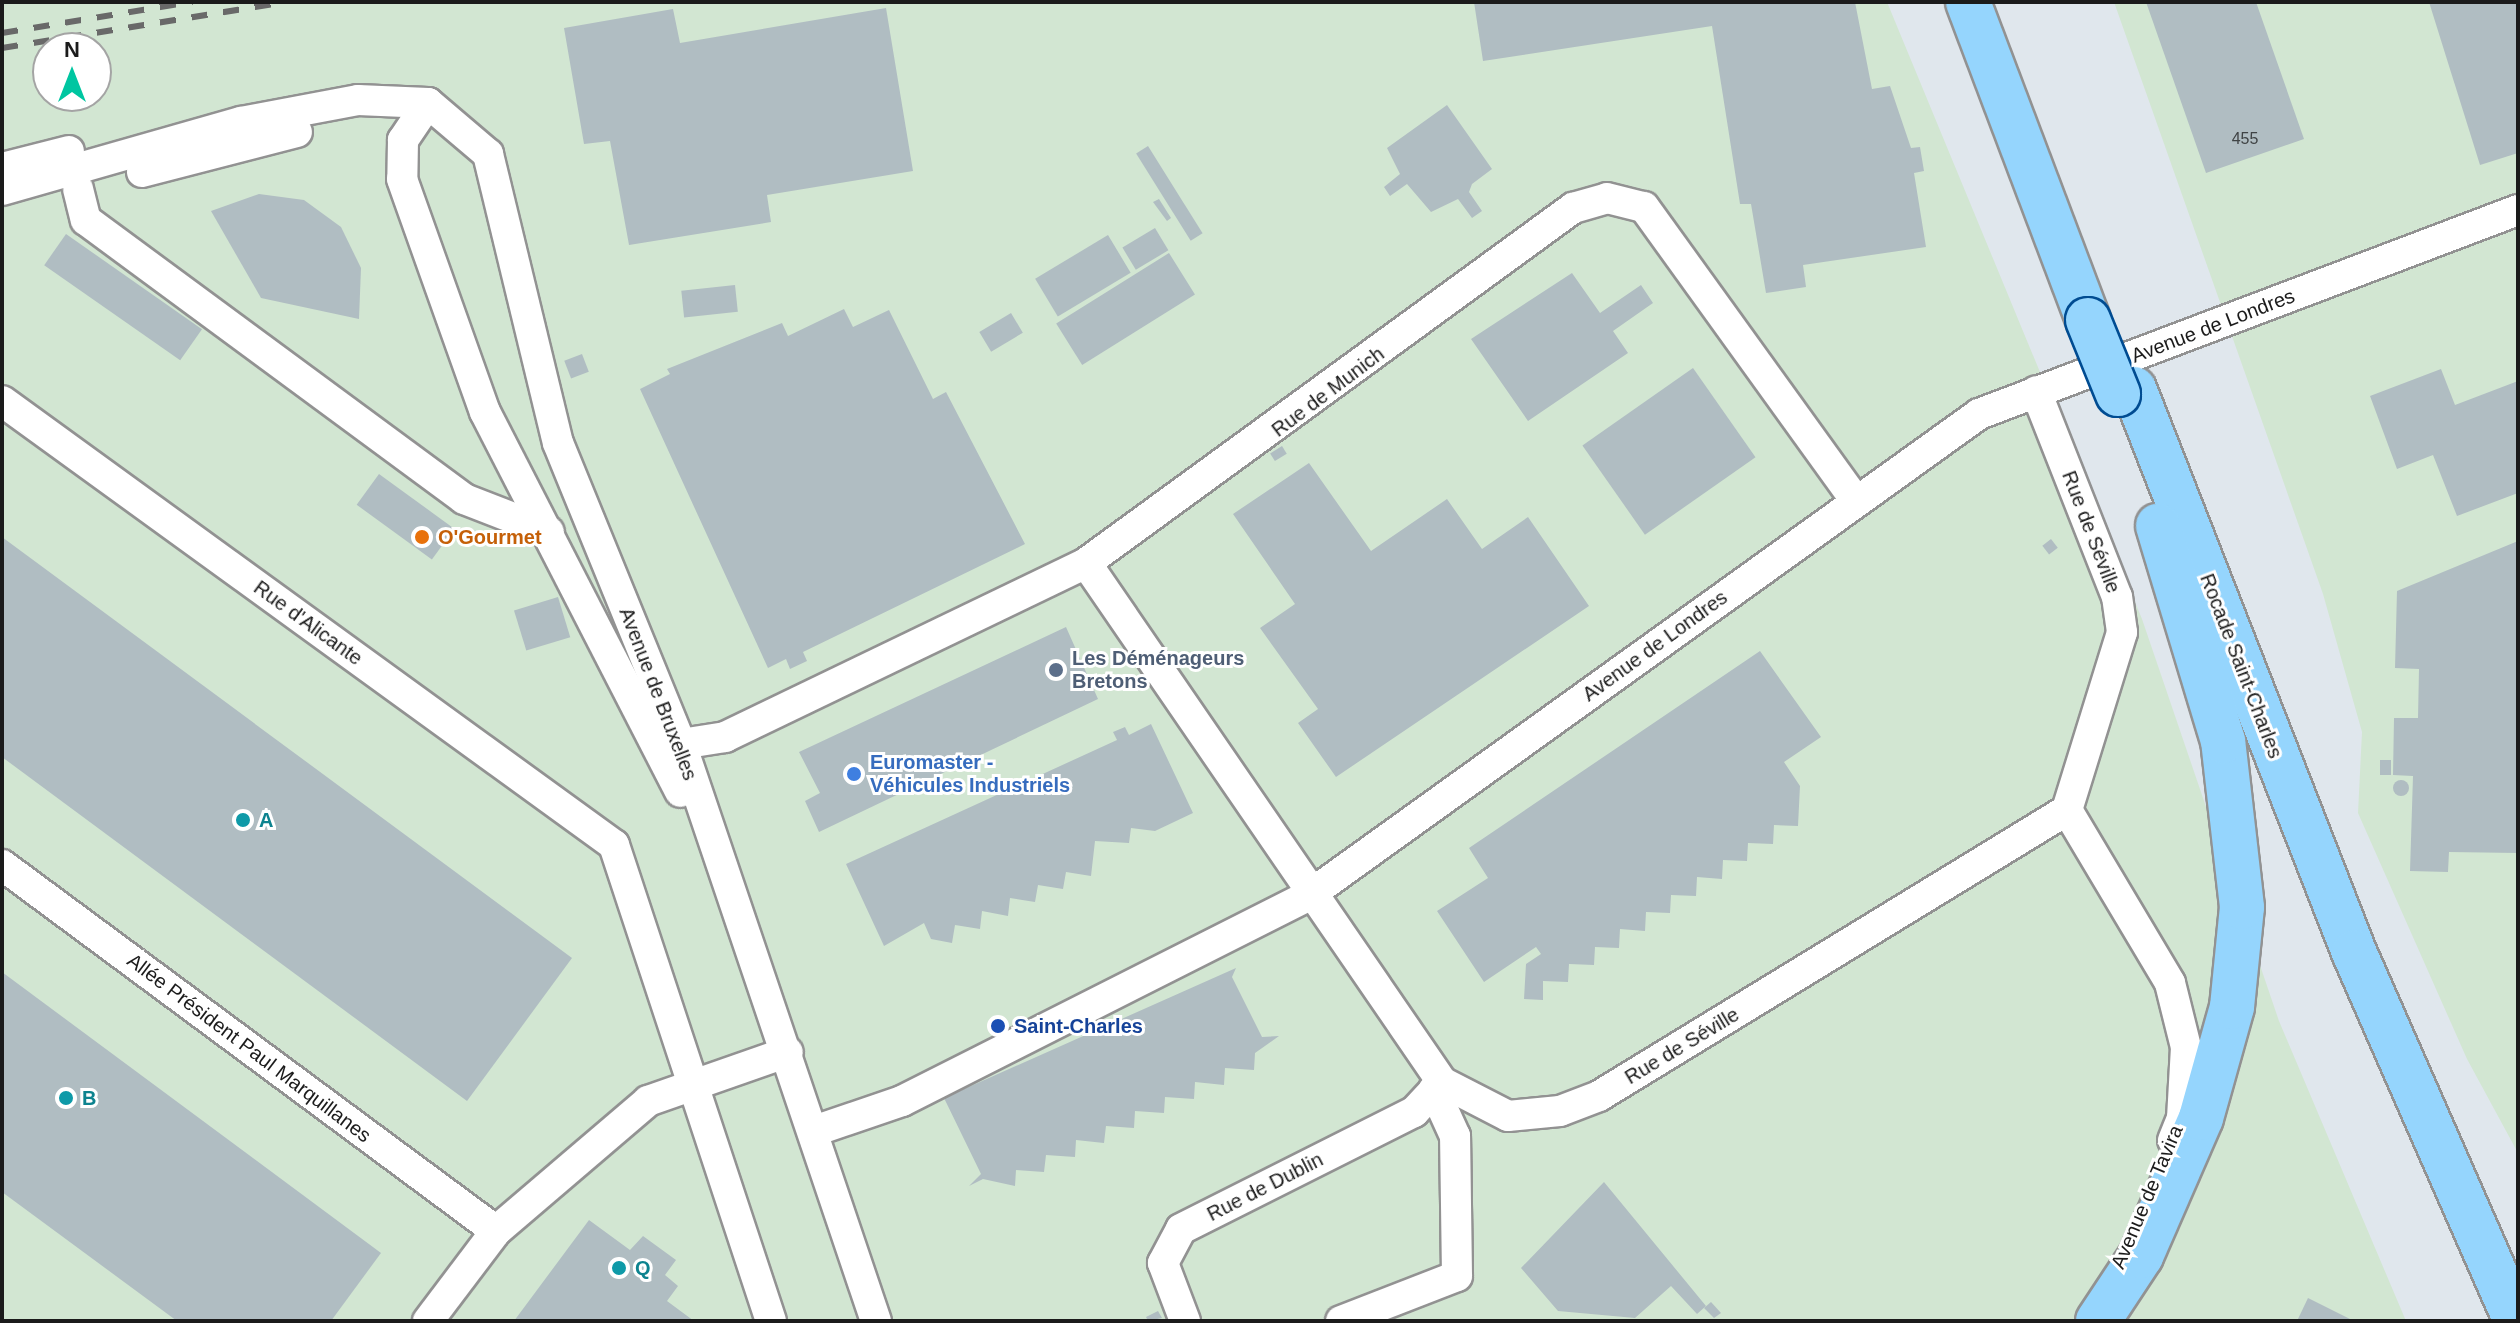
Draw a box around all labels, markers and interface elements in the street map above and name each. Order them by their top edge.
north arrow [32,32,112,112]
text: N [64,37,80,62]
house number: 455 [2232,129,2258,149]
street label: Avenue de Londres [2128,284,2298,368]
street label: Rue de Munich [1267,342,1389,442]
street label: Rue de Séville [2057,468,2125,596]
place label: O'Gourmet [438,525,542,549]
marker: O'Gourmet [413,528,431,546]
street label: Rocade Saint-Charles [2195,570,2287,762]
street label: Rue d'Alicante [249,576,367,670]
street label: Avenue de Londres [1578,585,1732,707]
street label: Avenue de Bruxelles [614,604,702,784]
place label: Les Déménageurs Bretons [1072,646,1244,693]
marker: Les Déménageurs Bretons [1047,661,1065,679]
place label: Euromaster - Véhicules Industriels [870,750,1070,797]
marker: Euromaster - Véhicules Industriels [845,765,863,783]
place label: A [259,808,273,832]
marker: A [234,811,252,829]
street label: Allée Président Paul Marquillanes [122,948,376,1148]
street label: Rue de Séville [1621,1003,1743,1089]
place label: Saint-Charles [1014,1014,1143,1038]
marker: Saint-Charles [989,1017,1007,1035]
place label: B [82,1086,96,1110]
marker: B [57,1089,75,1107]
street label: Avenue de Tavira [2106,1121,2188,1273]
street label: Rue de Dublin [1203,1148,1327,1226]
place label: Q [635,1256,651,1280]
marker: Q [610,1259,628,1277]

